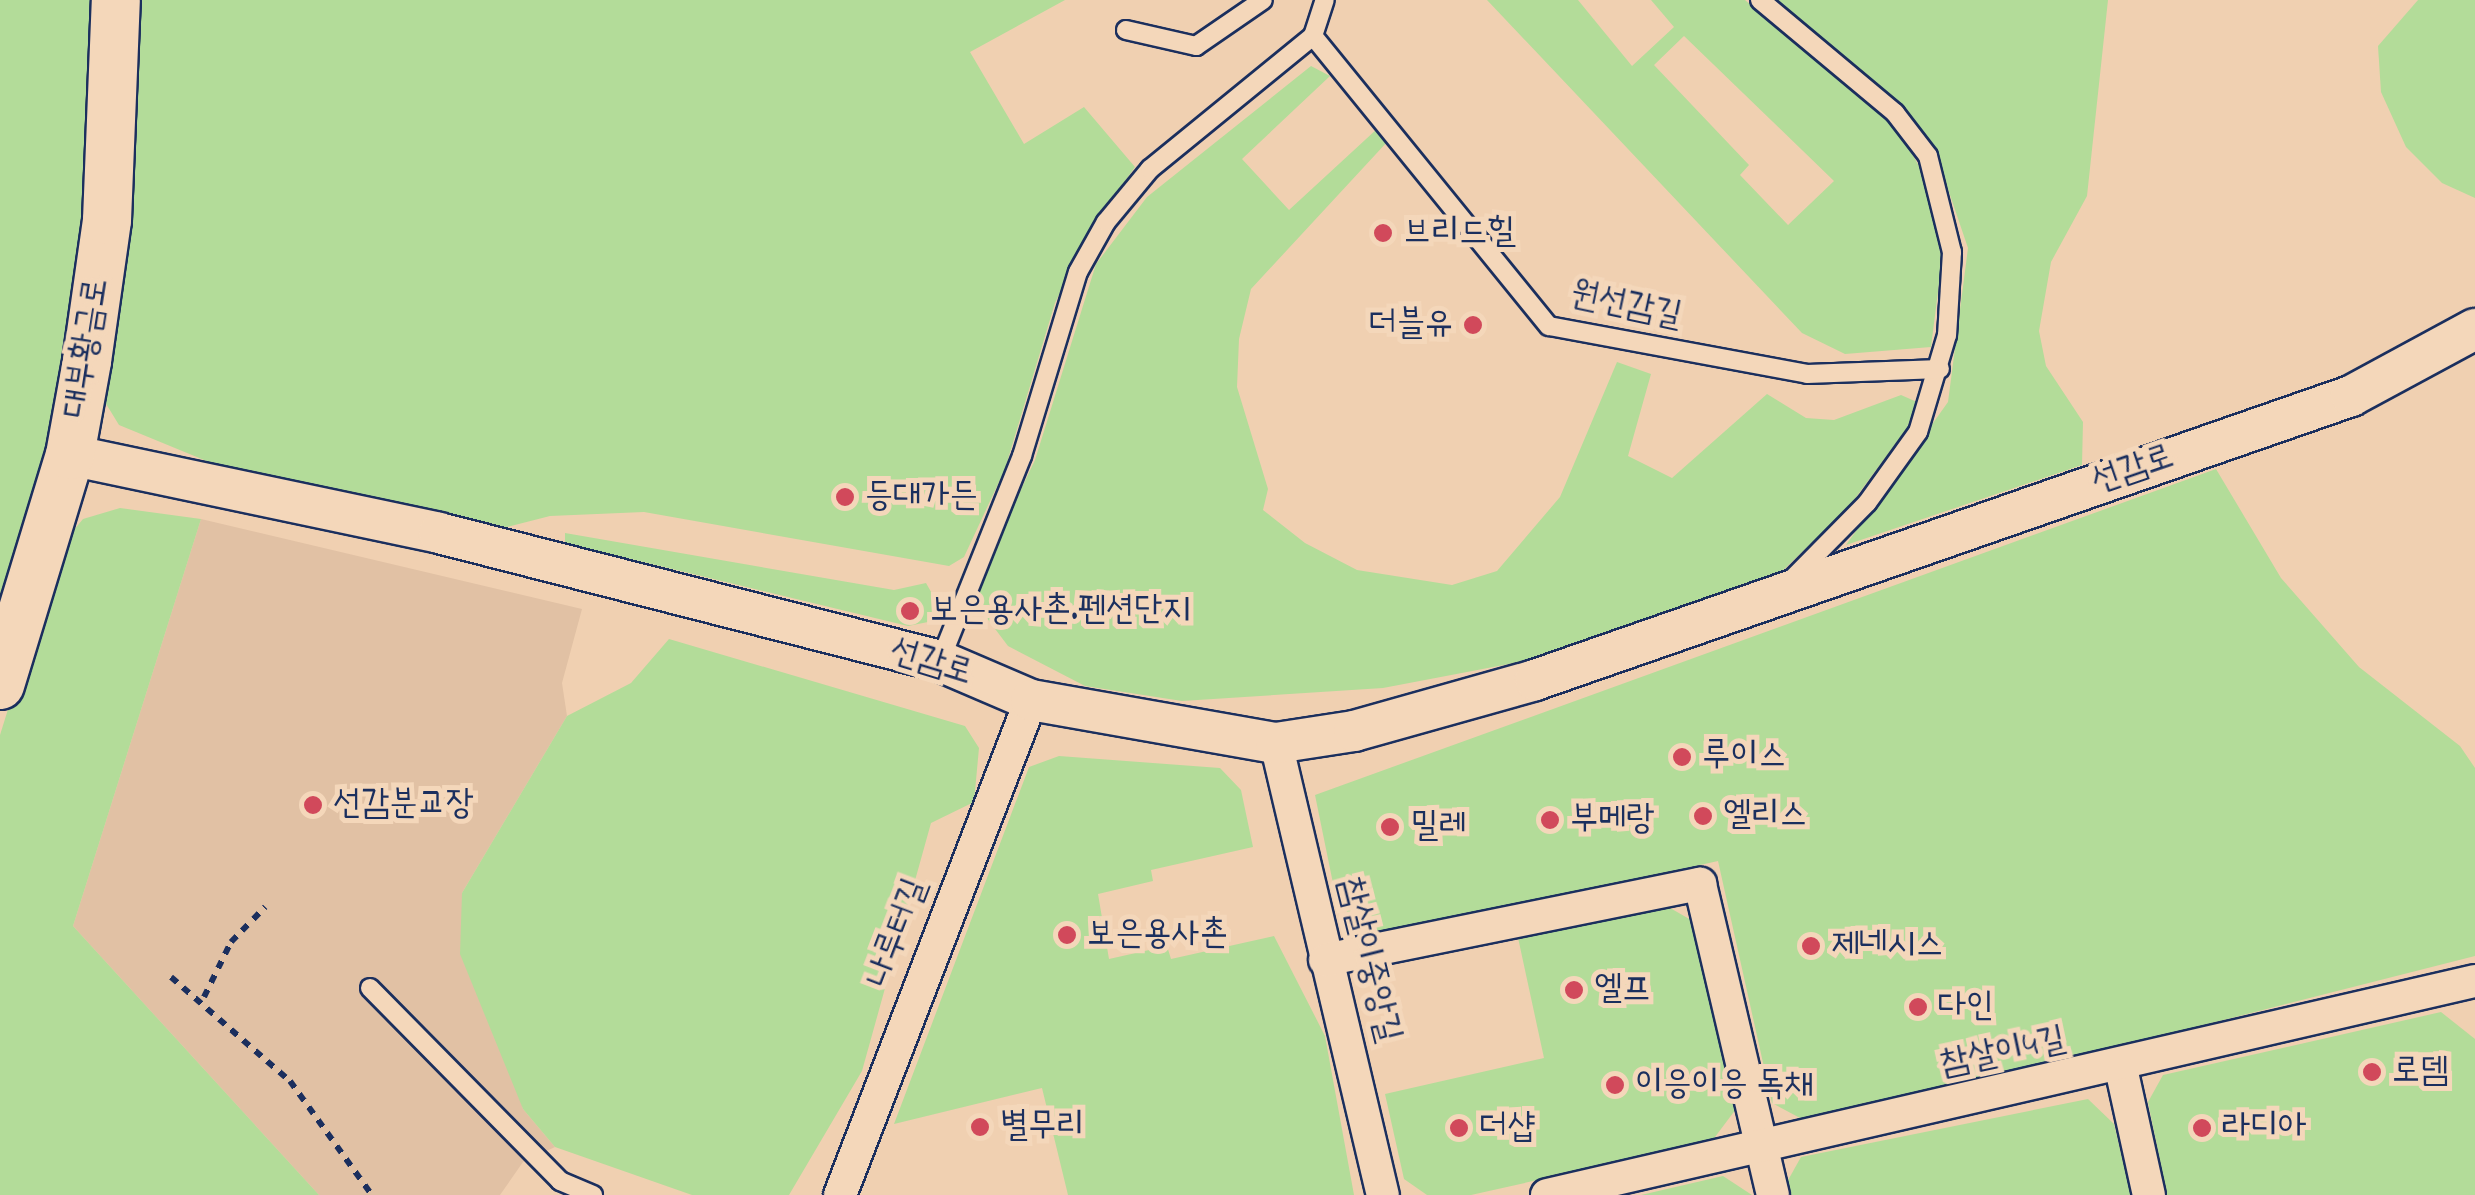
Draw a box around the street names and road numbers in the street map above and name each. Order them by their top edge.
street label: 원선감길 [1567,274,1685,338]
street label: 대부황금로 [55,275,119,421]
street label: 선감로 [2086,436,2180,504]
street label: 선감로 [884,631,978,695]
street label: 나루터길 [858,873,938,993]
street label: 참살이중앙길 [1327,873,1409,1047]
street label: 참살이4길 [1936,1019,2070,1087]

